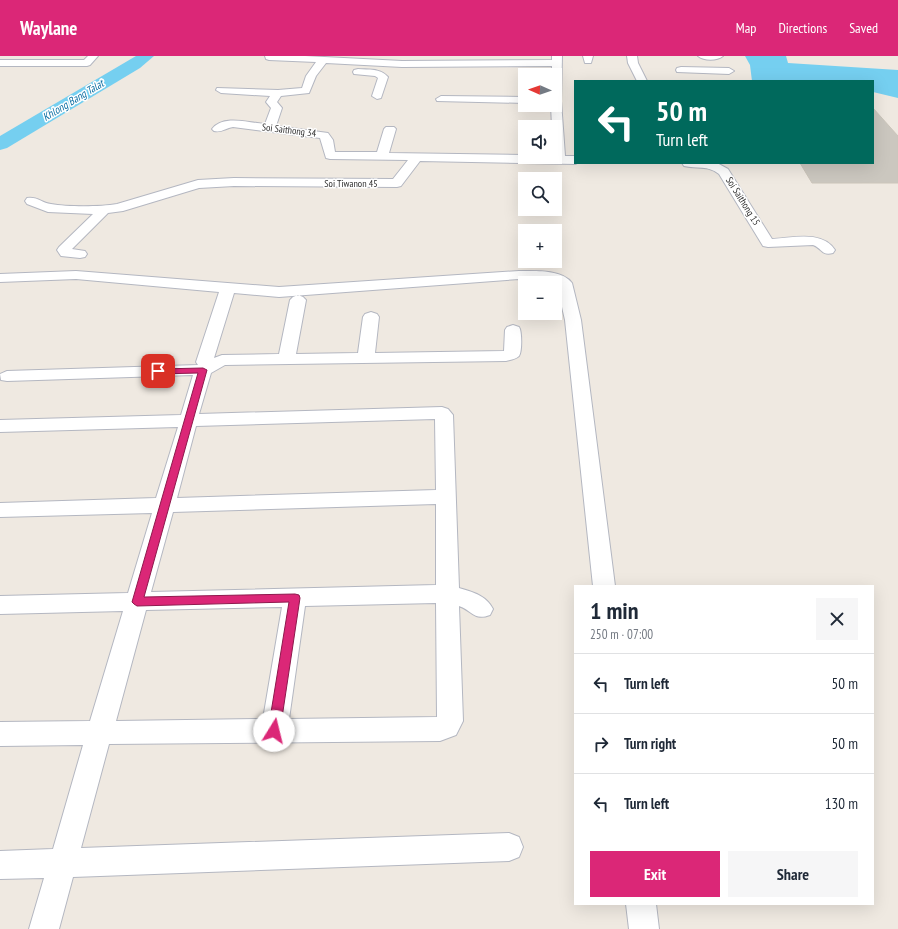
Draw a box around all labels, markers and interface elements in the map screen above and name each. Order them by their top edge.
text: Waylane [20,16,77,40]
text: Map [736,19,756,37]
text: Directions [778,19,827,37]
text: Saved [849,19,878,37]
north arrow [518,68,562,112]
map controls [518,68,562,320]
water label: Khlong Bang Talat [40,75,108,124]
text: 50 m [656,92,707,129]
icon: left [590,96,642,148]
street label: Soi Saithong 34 [261,120,317,140]
button: sound [518,120,562,164]
text: Turn left [656,128,708,151]
button: search [518,172,562,216]
street label: Soi Saithong 15 [723,174,763,228]
street label: Soi Tiwanon 45 [324,177,378,190]
button: + [518,224,562,268]
button: − [518,276,562,320]
pin [141,354,175,388]
icon: arrive [147,360,169,382]
text: 1 min [590,595,638,626]
button: close [816,598,858,640]
text: 250 m · 07:00 [590,626,653,643]
icon: left [590,673,612,695]
text: Turn left [624,674,669,693]
text: 50 m [832,674,858,693]
position arrow [253,710,295,752]
icon: right [590,733,612,755]
text: Turn right [624,734,676,753]
text: 50 m [832,734,858,753]
icon: left [590,793,612,815]
text: Turn left [624,794,669,813]
text: 130 m [825,794,858,813]
button: Exit [590,851,720,897]
button: Share [728,851,858,897]

